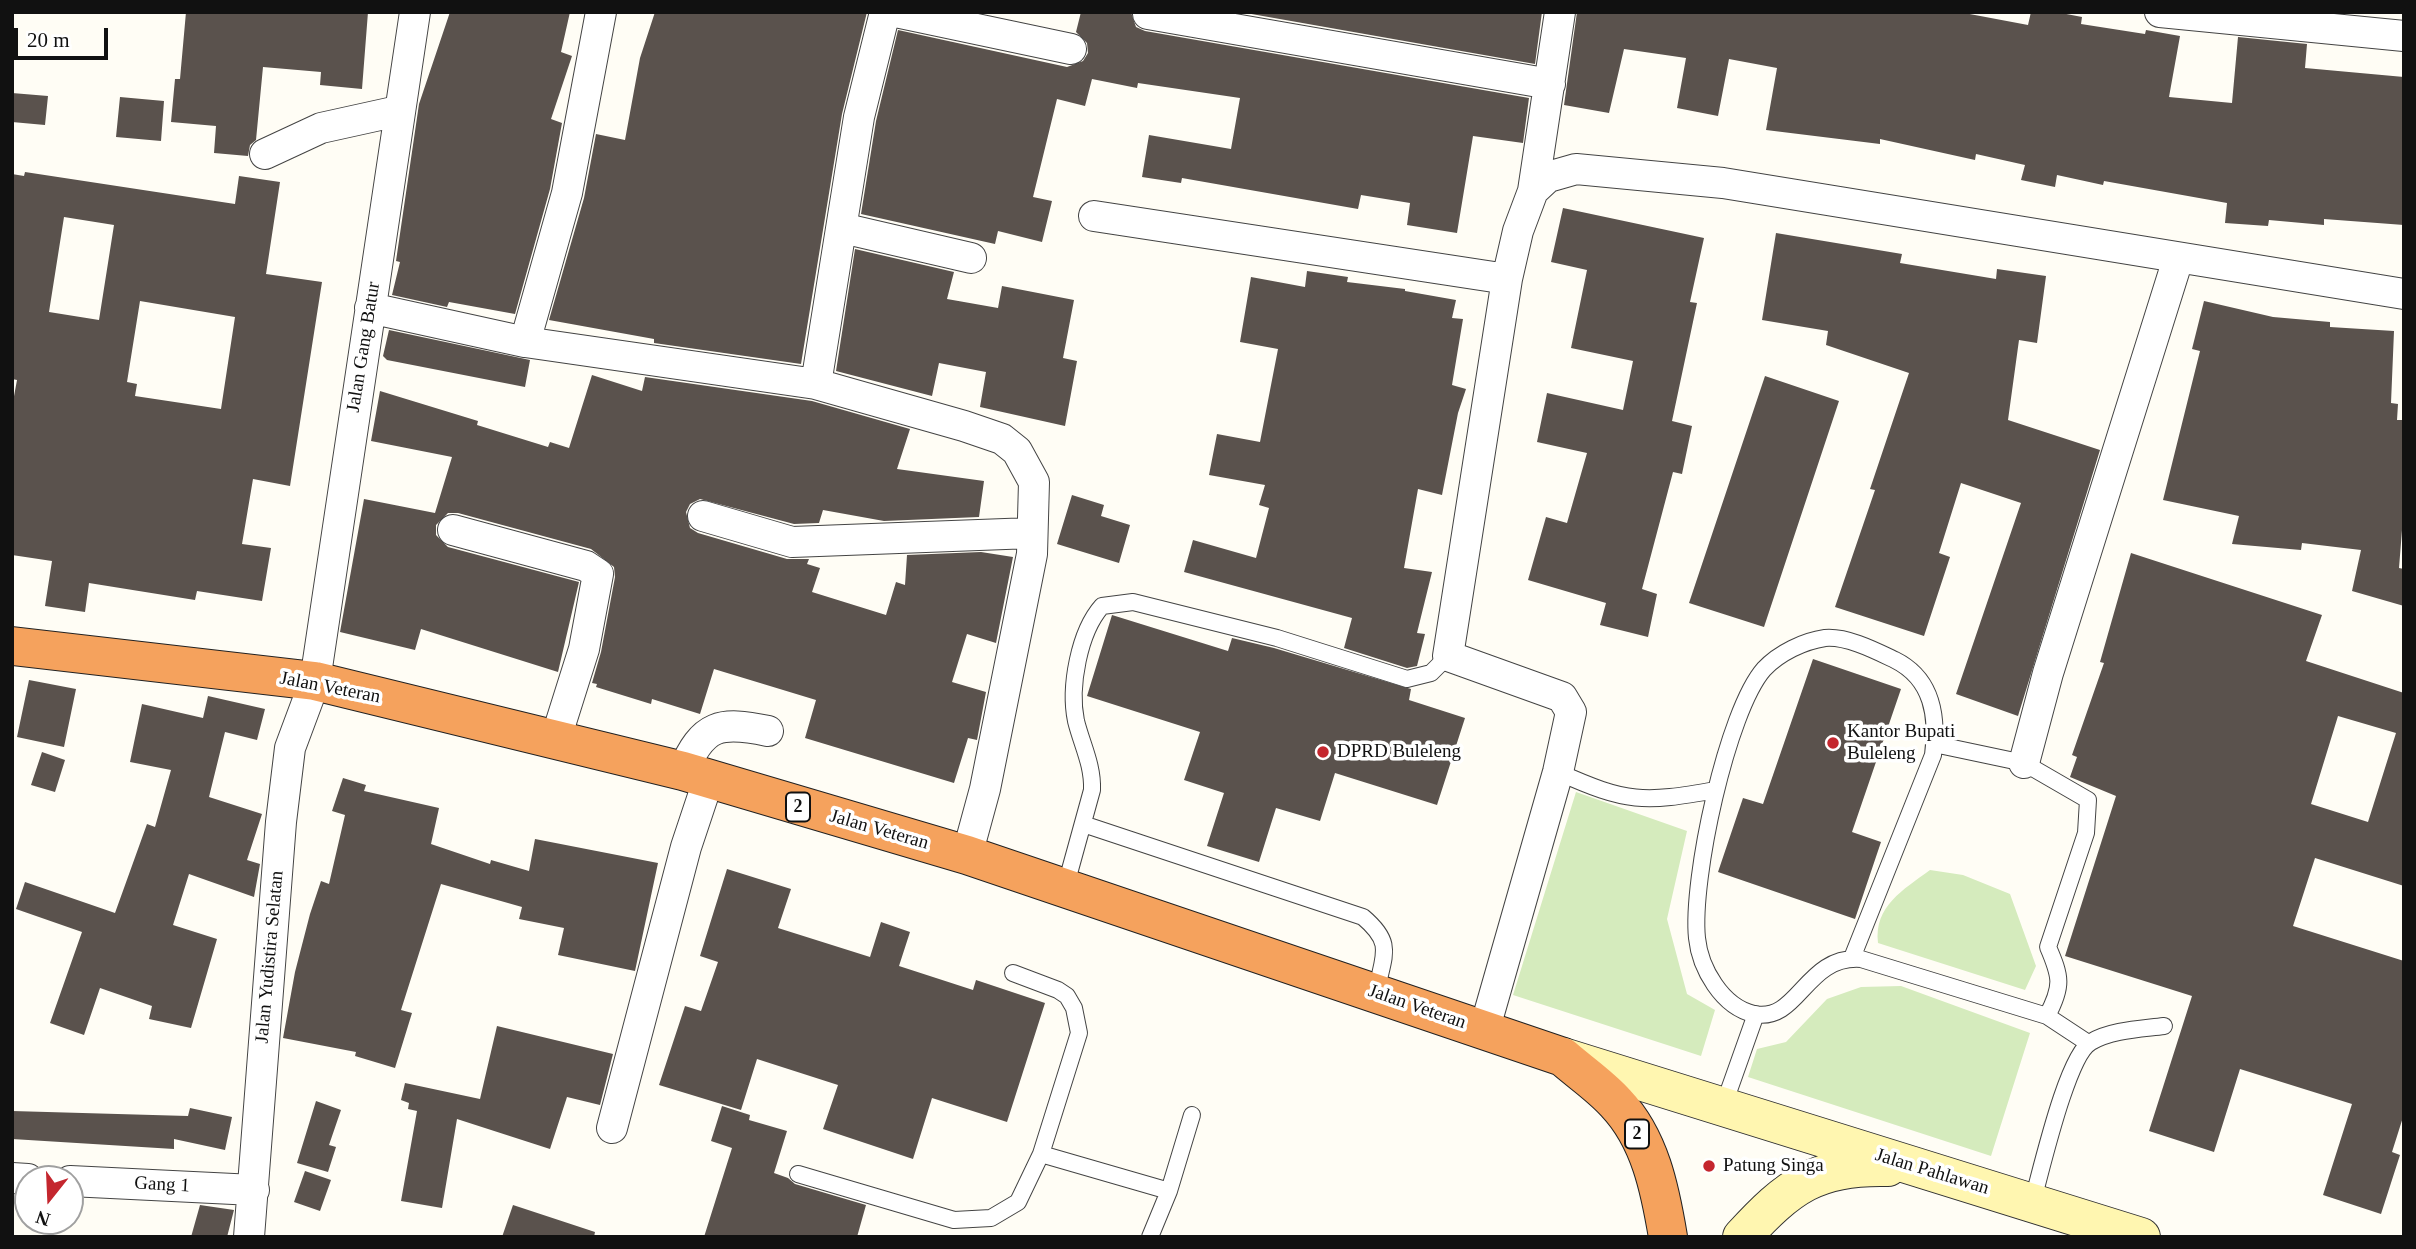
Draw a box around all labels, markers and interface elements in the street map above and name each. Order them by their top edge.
scale bar [18,14,112,58]
text: 20 m [27,28,70,52]
street label: Jalan Gang Batur [342,280,386,414]
street label: Jalan Veteran [278,667,382,709]
place label: Kantor Bupati Buleleng [1847,721,1955,765]
marker: Kantor Bupati Buleleng [1825,735,1841,751]
place label: DPRD Buleleng [1337,741,1461,763]
marker: DPRD Buleleng [1315,744,1331,760]
road number: 2 [786,792,810,822]
street label: Jalan Veteran [827,805,931,855]
street label: Jalan Yudistira Selatan [251,870,289,1044]
street label: Jalan Veteran [1365,980,1469,1034]
road number: 2 [1625,1120,1649,1148]
street label: Jalan Pahlawan [1872,1144,1992,1200]
place label: Patung Singa [1723,1155,1824,1177]
marker: Patung Singa [1701,1158,1717,1174]
north arrow [14,1165,84,1235]
street label: Gang 1 [134,1172,190,1198]
text: N [33,1206,53,1231]

